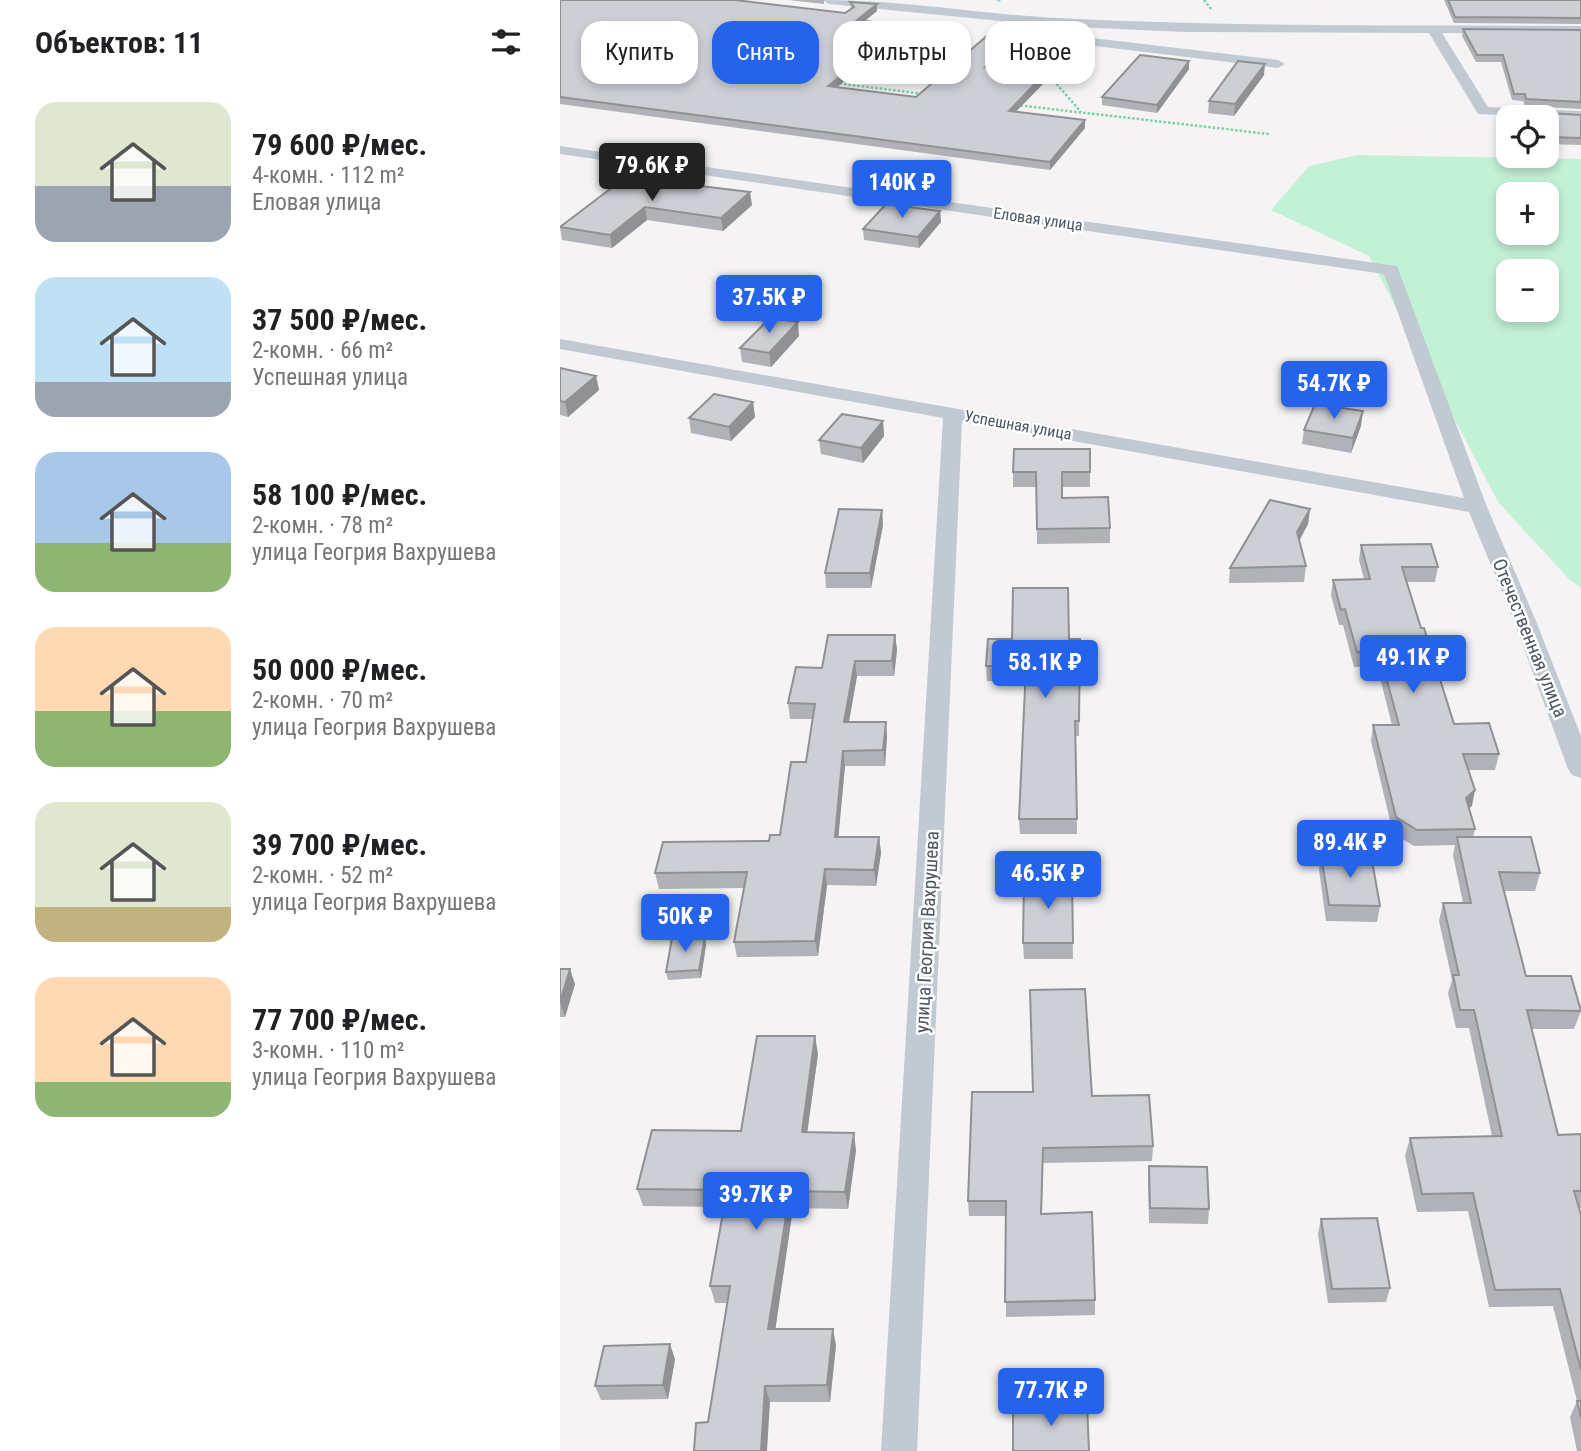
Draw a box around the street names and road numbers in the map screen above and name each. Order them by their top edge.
street label: Еловая улица [992,203,1084,235]
street label: Успешная улица [963,406,1073,444]
street label: Отечественная улица [1488,555,1572,721]
street label: улица Геогрия Вахрушева [910,831,944,1033]

